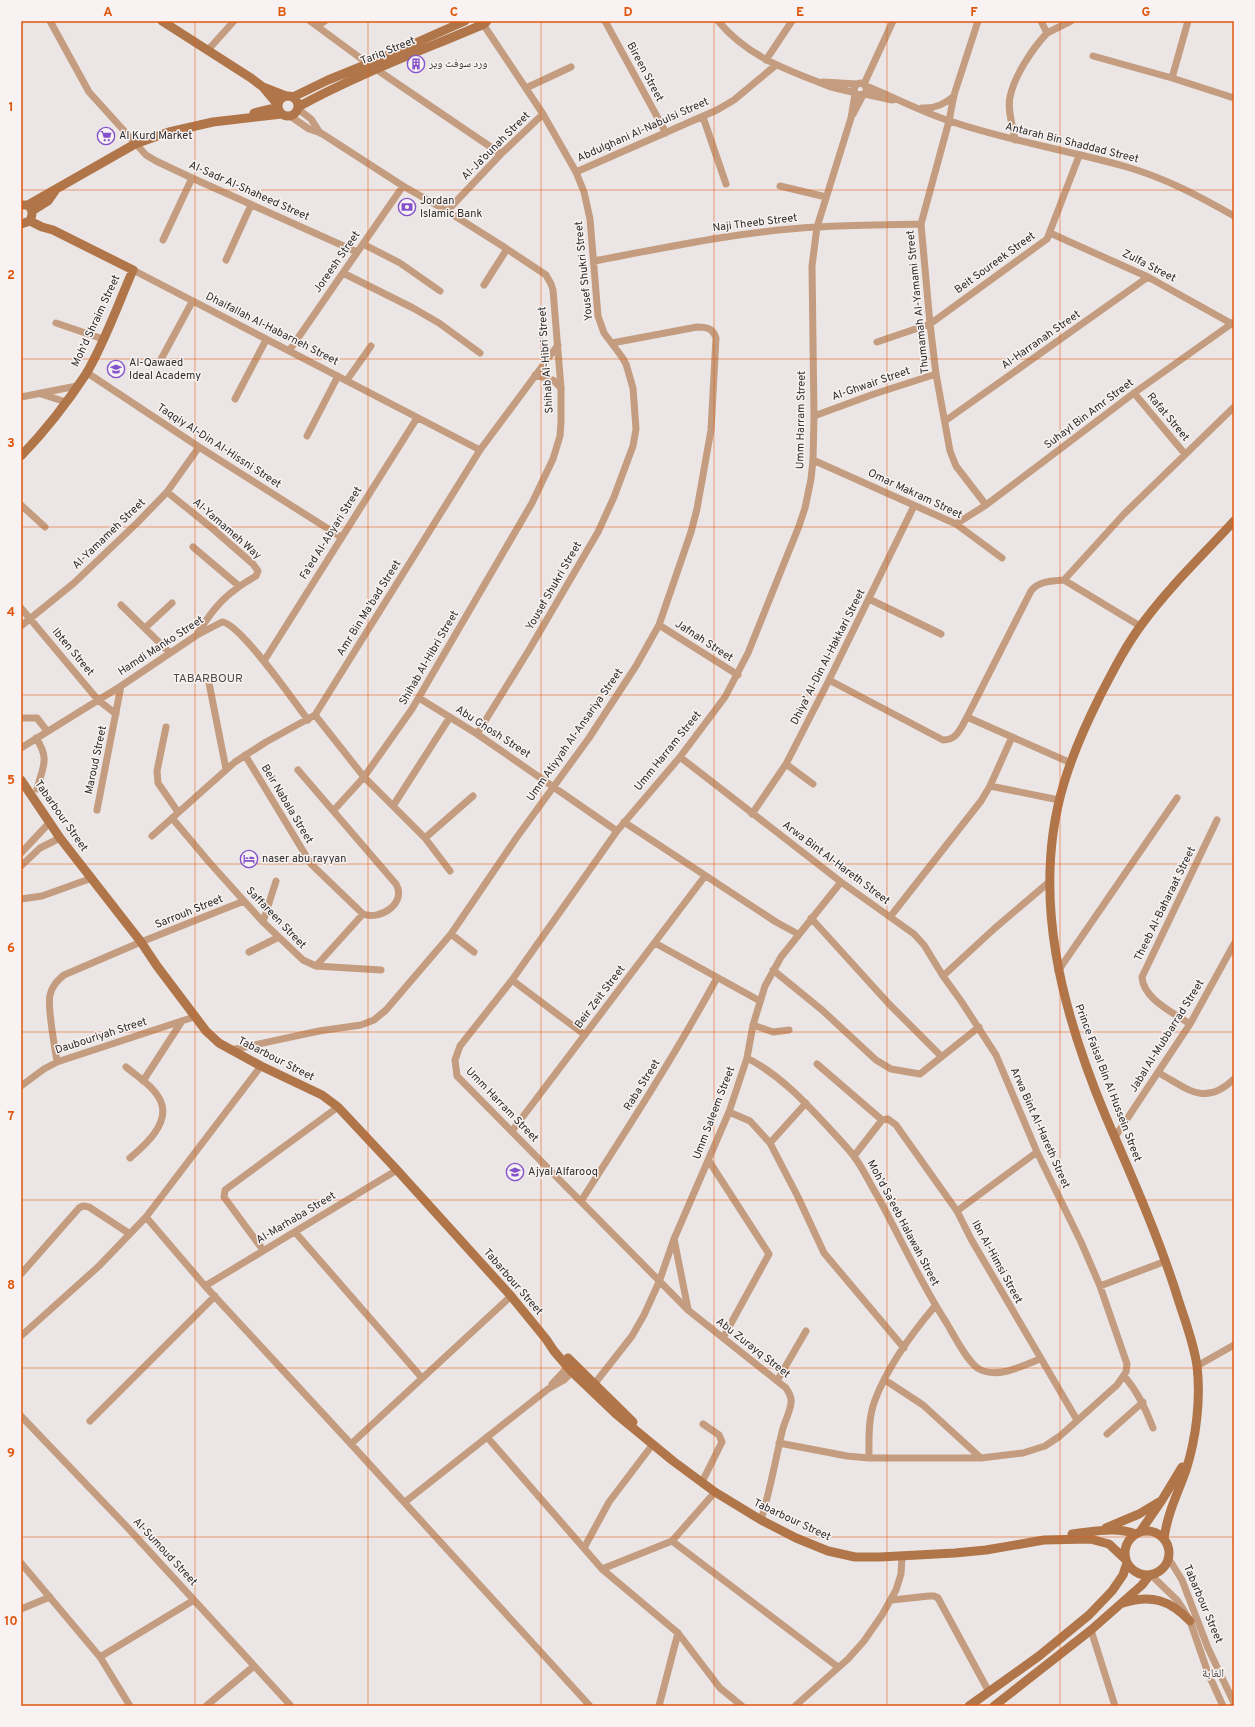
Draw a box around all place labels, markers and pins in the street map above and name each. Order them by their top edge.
building icon: ورد سوفت وير [406,54,426,74]
place label: ورد سوفت وير [428,57,487,71]
supermarket icon: Al Kurd Market [96,126,116,146]
place label: Al Kurd Market [119,129,192,143]
place label: Jordan Islamic Bank [420,194,482,221]
bank icon: Jordan Islamic Bank [397,197,417,217]
place label: Al-Qawaed Ideal Academy [129,356,201,383]
school or university icon: Al-Qawaed Ideal Academy [106,359,126,379]
hotel icon: naser abu rayyan [239,849,259,869]
place label: naser abu rayyan [262,852,346,866]
school or university icon: Ajyal Alfarooq [505,1162,525,1182]
place label: Ajyal Alfarooq [528,1165,598,1179]

